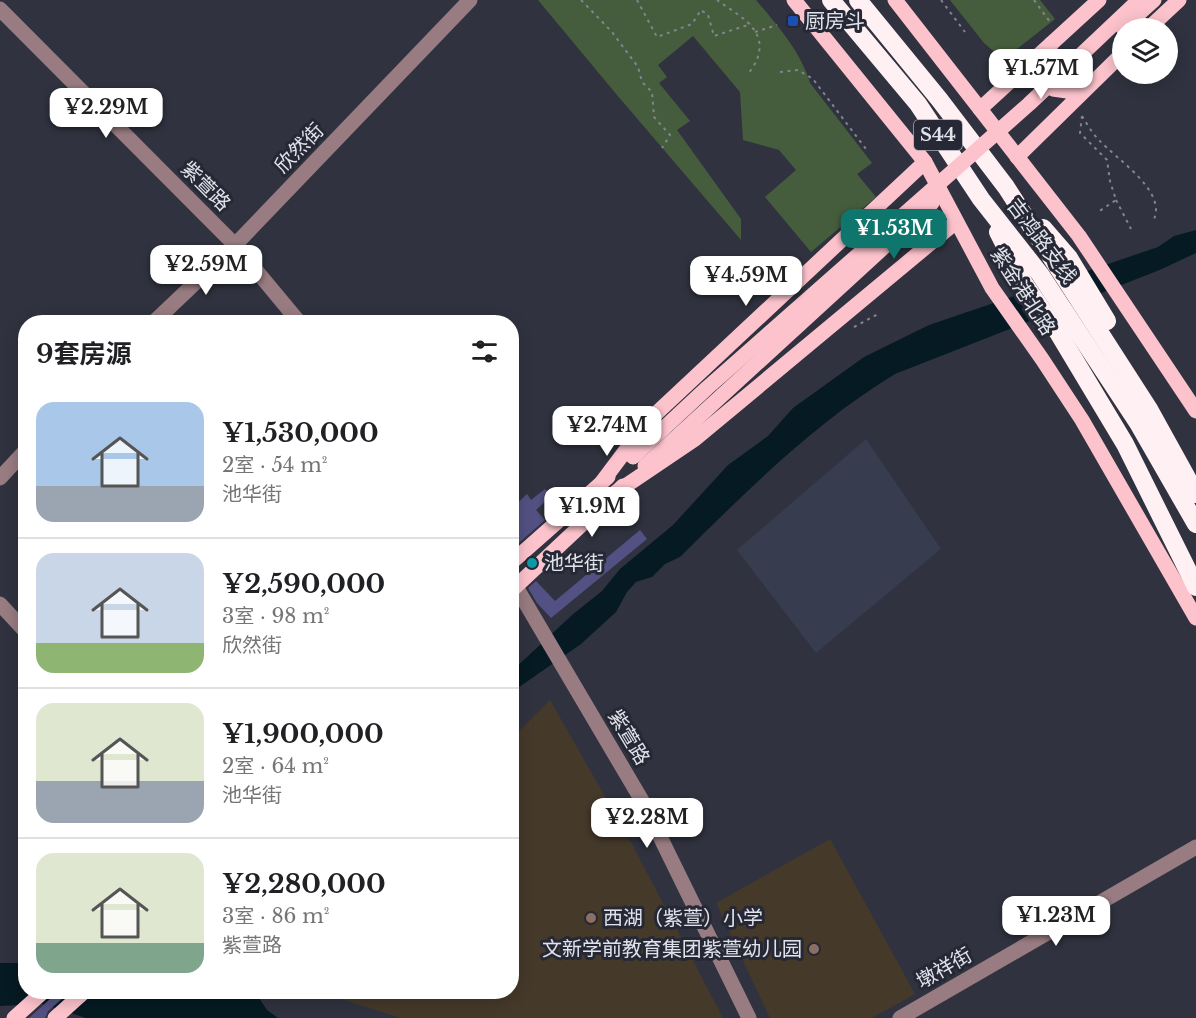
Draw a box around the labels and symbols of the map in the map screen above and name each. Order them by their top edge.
place label: 厨房斗 [805,9,865,33]
marker: 厨房斗 [786,14,800,28]
pin: ¥1.57M [992,49,1090,100]
pin: ¥2.29M [57,88,155,139]
street label: 欣然街 [270,118,328,178]
road number: S44 [914,120,962,150]
street label: 紫萱路 [176,156,236,216]
street label: 吉鸿路支线 [1002,194,1082,288]
pin: ¥1.53M [845,209,943,260]
street label: 紫金港北路 [986,243,1060,339]
pin: ¥2.59M [157,245,255,296]
pin: ¥4.59M [697,256,795,307]
pin: ¥2.74M [558,406,656,457]
pin: ¥1.9M [550,487,634,538]
place label: 池华街 [544,551,604,575]
marker: 池华街 [525,556,539,570]
street label: 紫萱路 [603,705,655,769]
pin: ¥2.28M [598,798,696,849]
pin: ¥1.23M [1007,896,1105,947]
place label: 西湖（紫萱）小学 [603,906,763,930]
marker: 西湖（紫萱）小学 [584,911,598,925]
place label: 文新学前教育集团紫萱幼儿园 [542,937,802,961]
marker: 文新学前教育集团紫萱幼儿园 [807,942,821,956]
street label: 墩祥街 [912,943,976,993]

